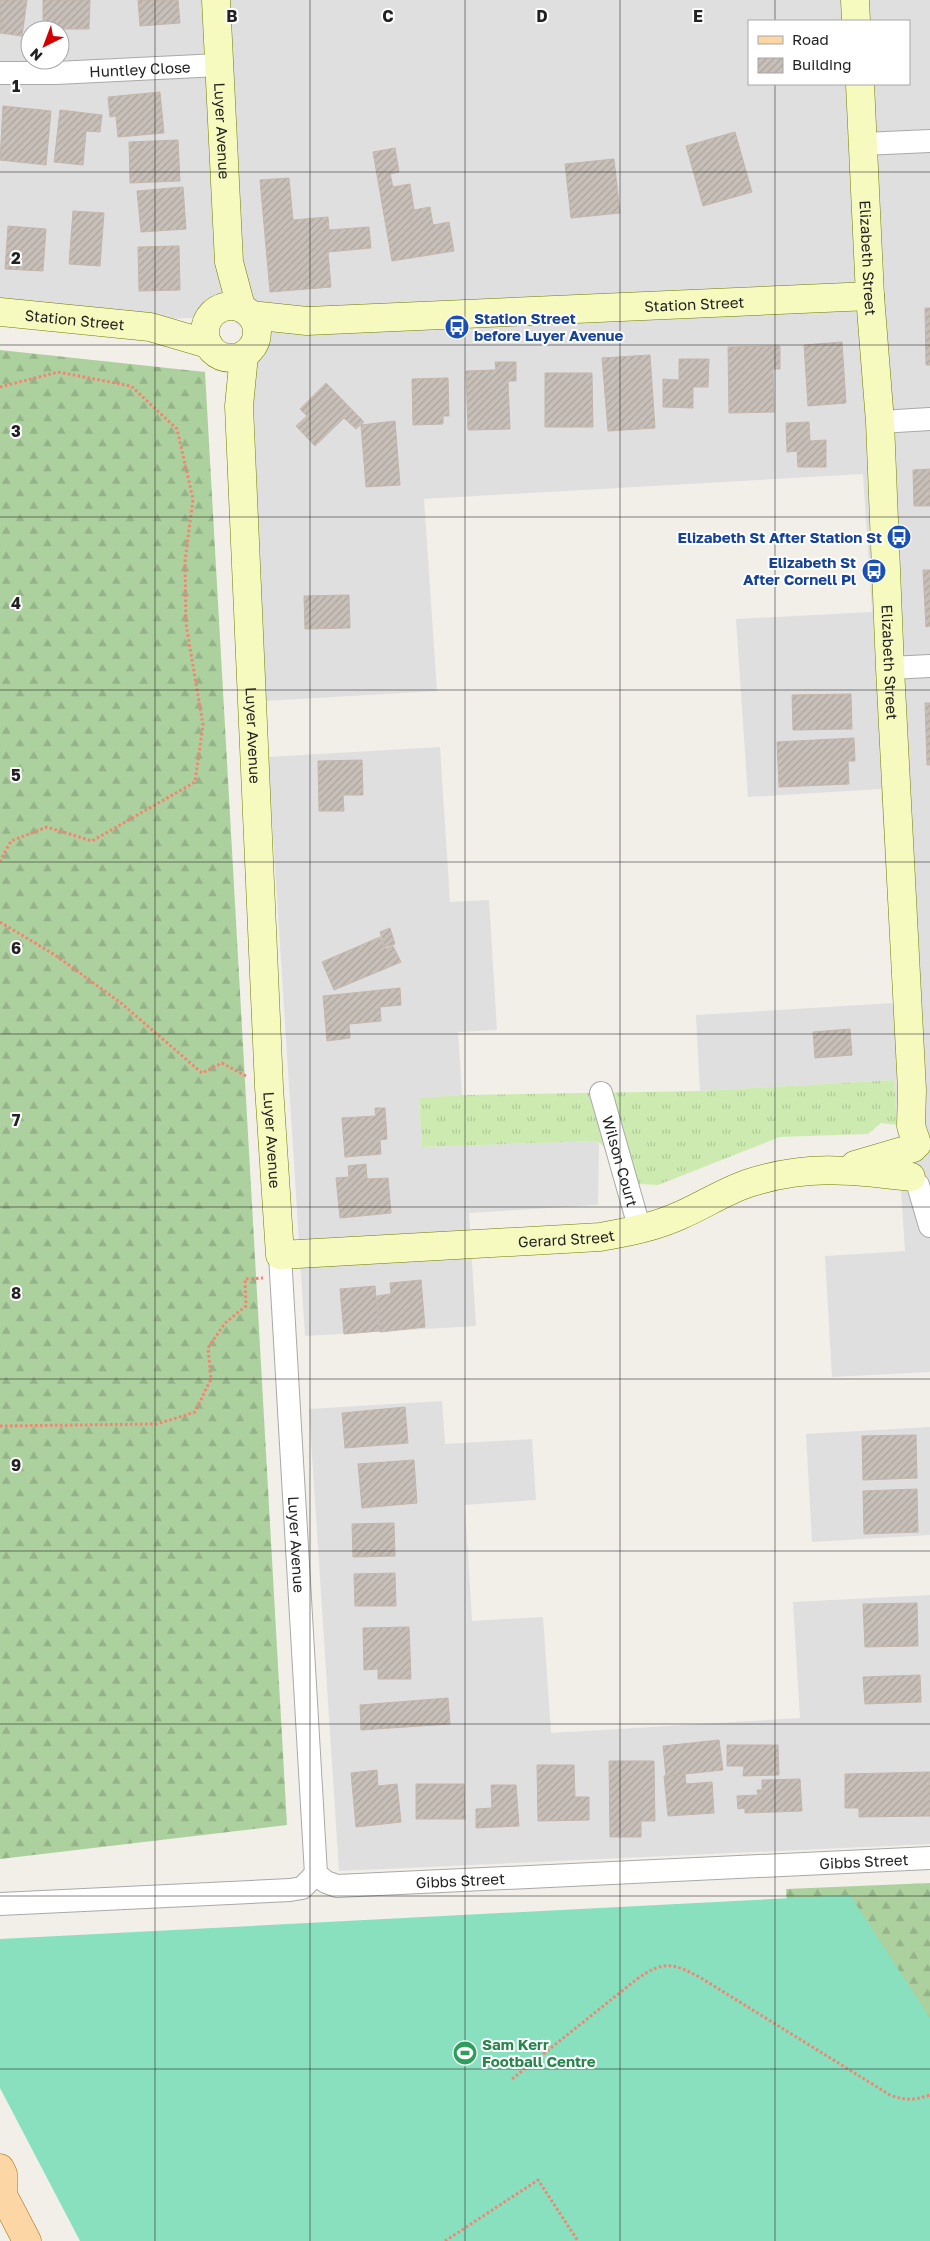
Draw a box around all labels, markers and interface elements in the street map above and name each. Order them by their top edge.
text: B [226,6,238,26]
text: C [382,6,394,26]
text: D [536,6,548,26]
text: E [693,6,703,26]
north arrow [20,20,70,70]
legend [748,20,910,85]
text: Road [792,30,829,48]
text: N [26,45,46,65]
text: Building [792,55,852,73]
street label: Huntley Close [89,57,191,80]
text: 1 [12,76,20,96]
street label: Luyer Avenue [211,82,234,180]
street label: Elizabeth Street [856,200,881,316]
text: 2 [11,248,21,268]
street label: Station Street [644,293,745,315]
street label: Station Street [24,306,125,333]
place label: Station Street before Luyer Avenue [474,309,623,344]
bus stop icon: Station Street before Luyer Avenue [444,314,470,340]
text: 3 [11,421,21,441]
bus stop icon: Elizabeth St After Station St [886,524,912,550]
place label: Elizabeth St After Station St [678,528,882,546]
place label: Elizabeth St After Cornell Pl [743,553,856,588]
bus stop icon: Elizabeth St After Cornell Pl [861,558,887,584]
text: 4 [11,593,21,613]
street label: Elizabeth Street [878,604,902,720]
street label: Luyer Avenue [242,687,265,784]
text: 5 [11,765,21,785]
text: 6 [11,938,21,958]
street label: Luyer Avenue [260,1091,285,1189]
text: 7 [12,1110,21,1130]
street label: Wilson Court [599,1114,642,1209]
street label: Gerard Street [518,1226,616,1251]
text: 8 [11,1283,21,1303]
text: 9 [11,1455,21,1475]
street label: Luyer Avenue [285,1496,309,1594]
street label: Gibbs Street [819,1850,909,1872]
street label: Gibbs Street [415,1869,505,1891]
place label: Sam Kerr Football Centre [482,2035,596,2070]
sports icon: Sam Kerr Football Centre [452,2040,478,2066]

